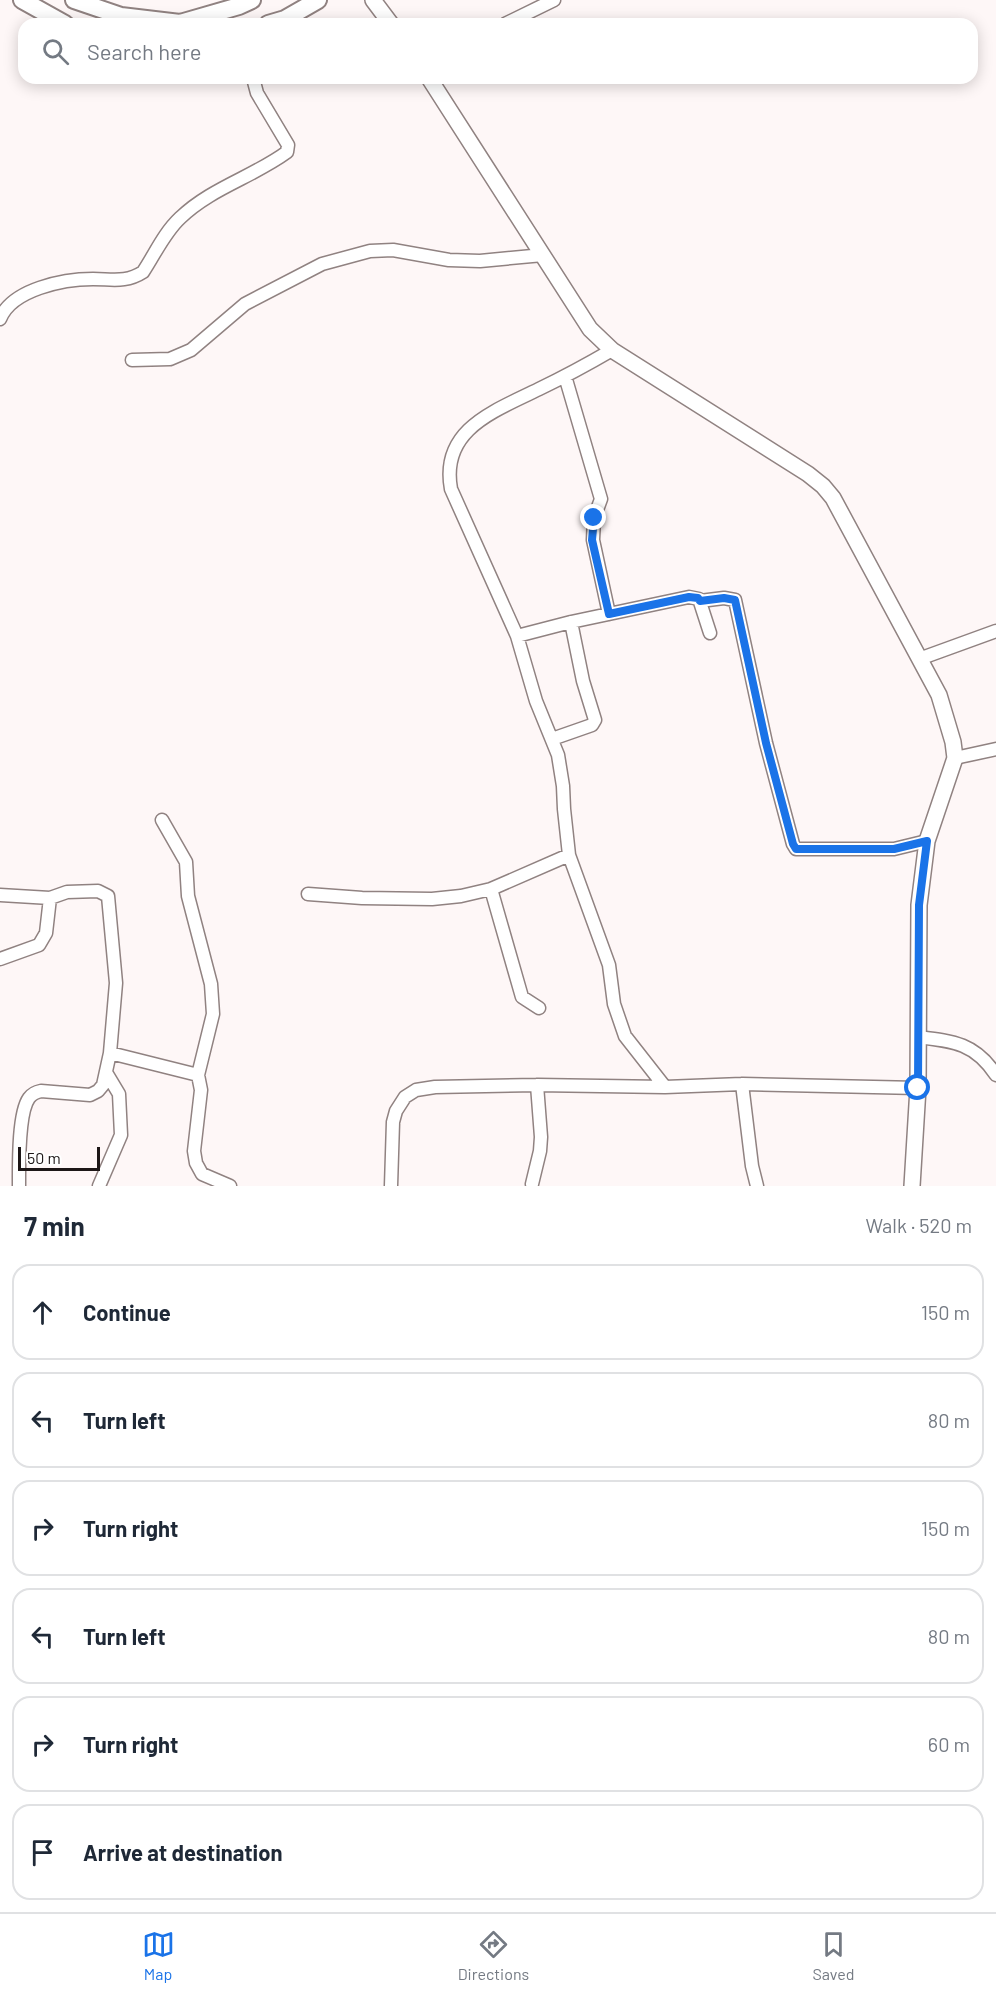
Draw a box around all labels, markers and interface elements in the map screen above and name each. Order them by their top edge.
search box [18,18,978,84]
icon: search [39,35,72,68]
text: Search here [87,38,201,64]
route end [580,504,606,530]
route start [904,1074,930,1100]
scale bar [18,1144,100,1172]
text: 50 m [27,1148,61,1167]
text: 7 min [24,1210,85,1241]
text: Walk · 520 m [866,1213,972,1237]
icon: ahead [26,1296,59,1329]
text: Continue [83,1299,171,1325]
text: 150 m [921,1300,970,1324]
icon: left [26,1404,59,1437]
text: Turn left [83,1407,166,1433]
text: 80 m [928,1408,970,1432]
icon: right [26,1512,59,1545]
text: Turn right [83,1515,178,1541]
text: 150 m [921,1516,970,1540]
icon: left [26,1620,59,1653]
text: Turn left [83,1623,166,1649]
text: 80 m [928,1624,970,1648]
icon: right [26,1728,59,1761]
text: Turn right [83,1731,178,1757]
text: 60 m [928,1732,970,1756]
icon: arrive [26,1836,59,1869]
text: Arrive at destination [83,1839,282,1865]
tab: Map [142,1928,175,1983]
tab: Directions [458,1928,529,1983]
tab: Saved [812,1928,854,1983]

